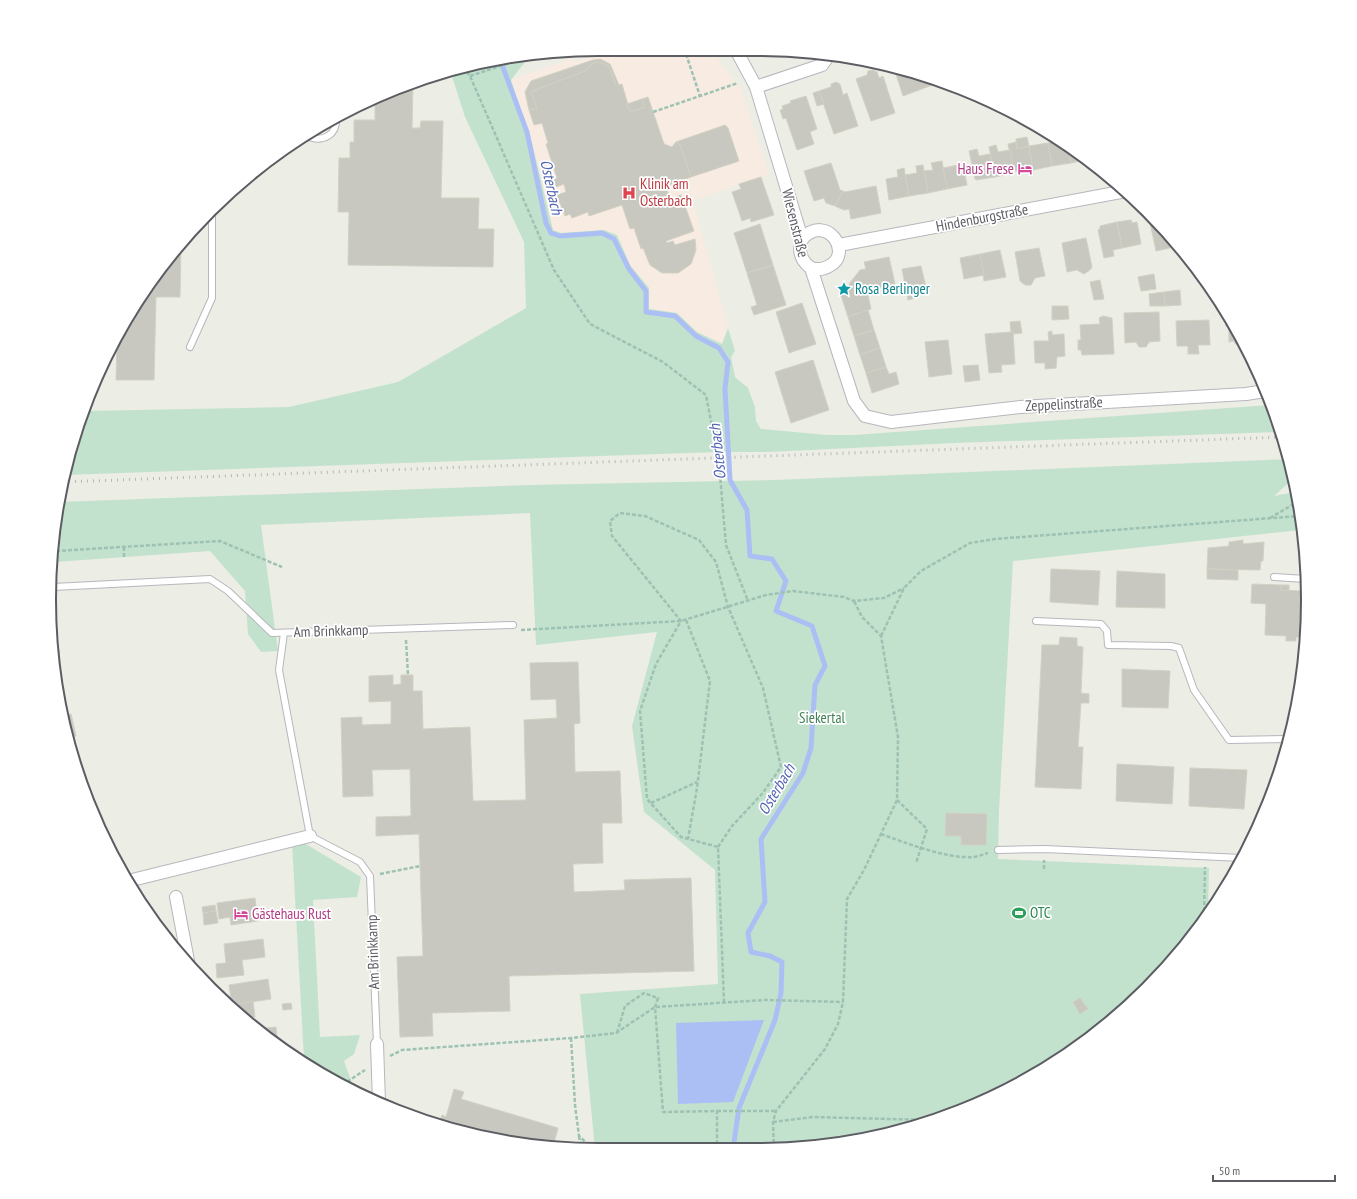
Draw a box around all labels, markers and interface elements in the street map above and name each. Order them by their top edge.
water label: Osterbach [536,158,568,217]
place label: Haus Frese [957,159,1014,178]
hotel icon: Haus Frese [1017,161,1033,177]
place label: Klinik am Osterbach [640,174,692,210]
hospital icon: Klinik am Osterbach [621,185,637,201]
street label: Wiesenstraße [778,187,813,259]
street label: Hindenburgstraße [934,199,1030,236]
place label: Rosa Berlinger [855,279,931,298]
place icon: Rosa Berlinger [836,281,852,297]
street label: Zeppelinstraße [1025,392,1103,415]
water label: Osterbach [704,422,730,481]
street label: Am Brinkkamp [293,620,369,641]
park label: Siekertal [799,708,845,727]
water label: Osterbach [753,759,799,818]
place label: OTC [1030,903,1051,922]
place label: Gästehaus Rust [252,904,331,923]
sports icon: OTC [1011,905,1027,921]
hotel icon: Gästehaus Rust [233,906,249,922]
street label: Am Brinkkamp [362,914,383,990]
scale bar [1213,1157,1335,1183]
text: 50 m [1219,1163,1240,1178]

